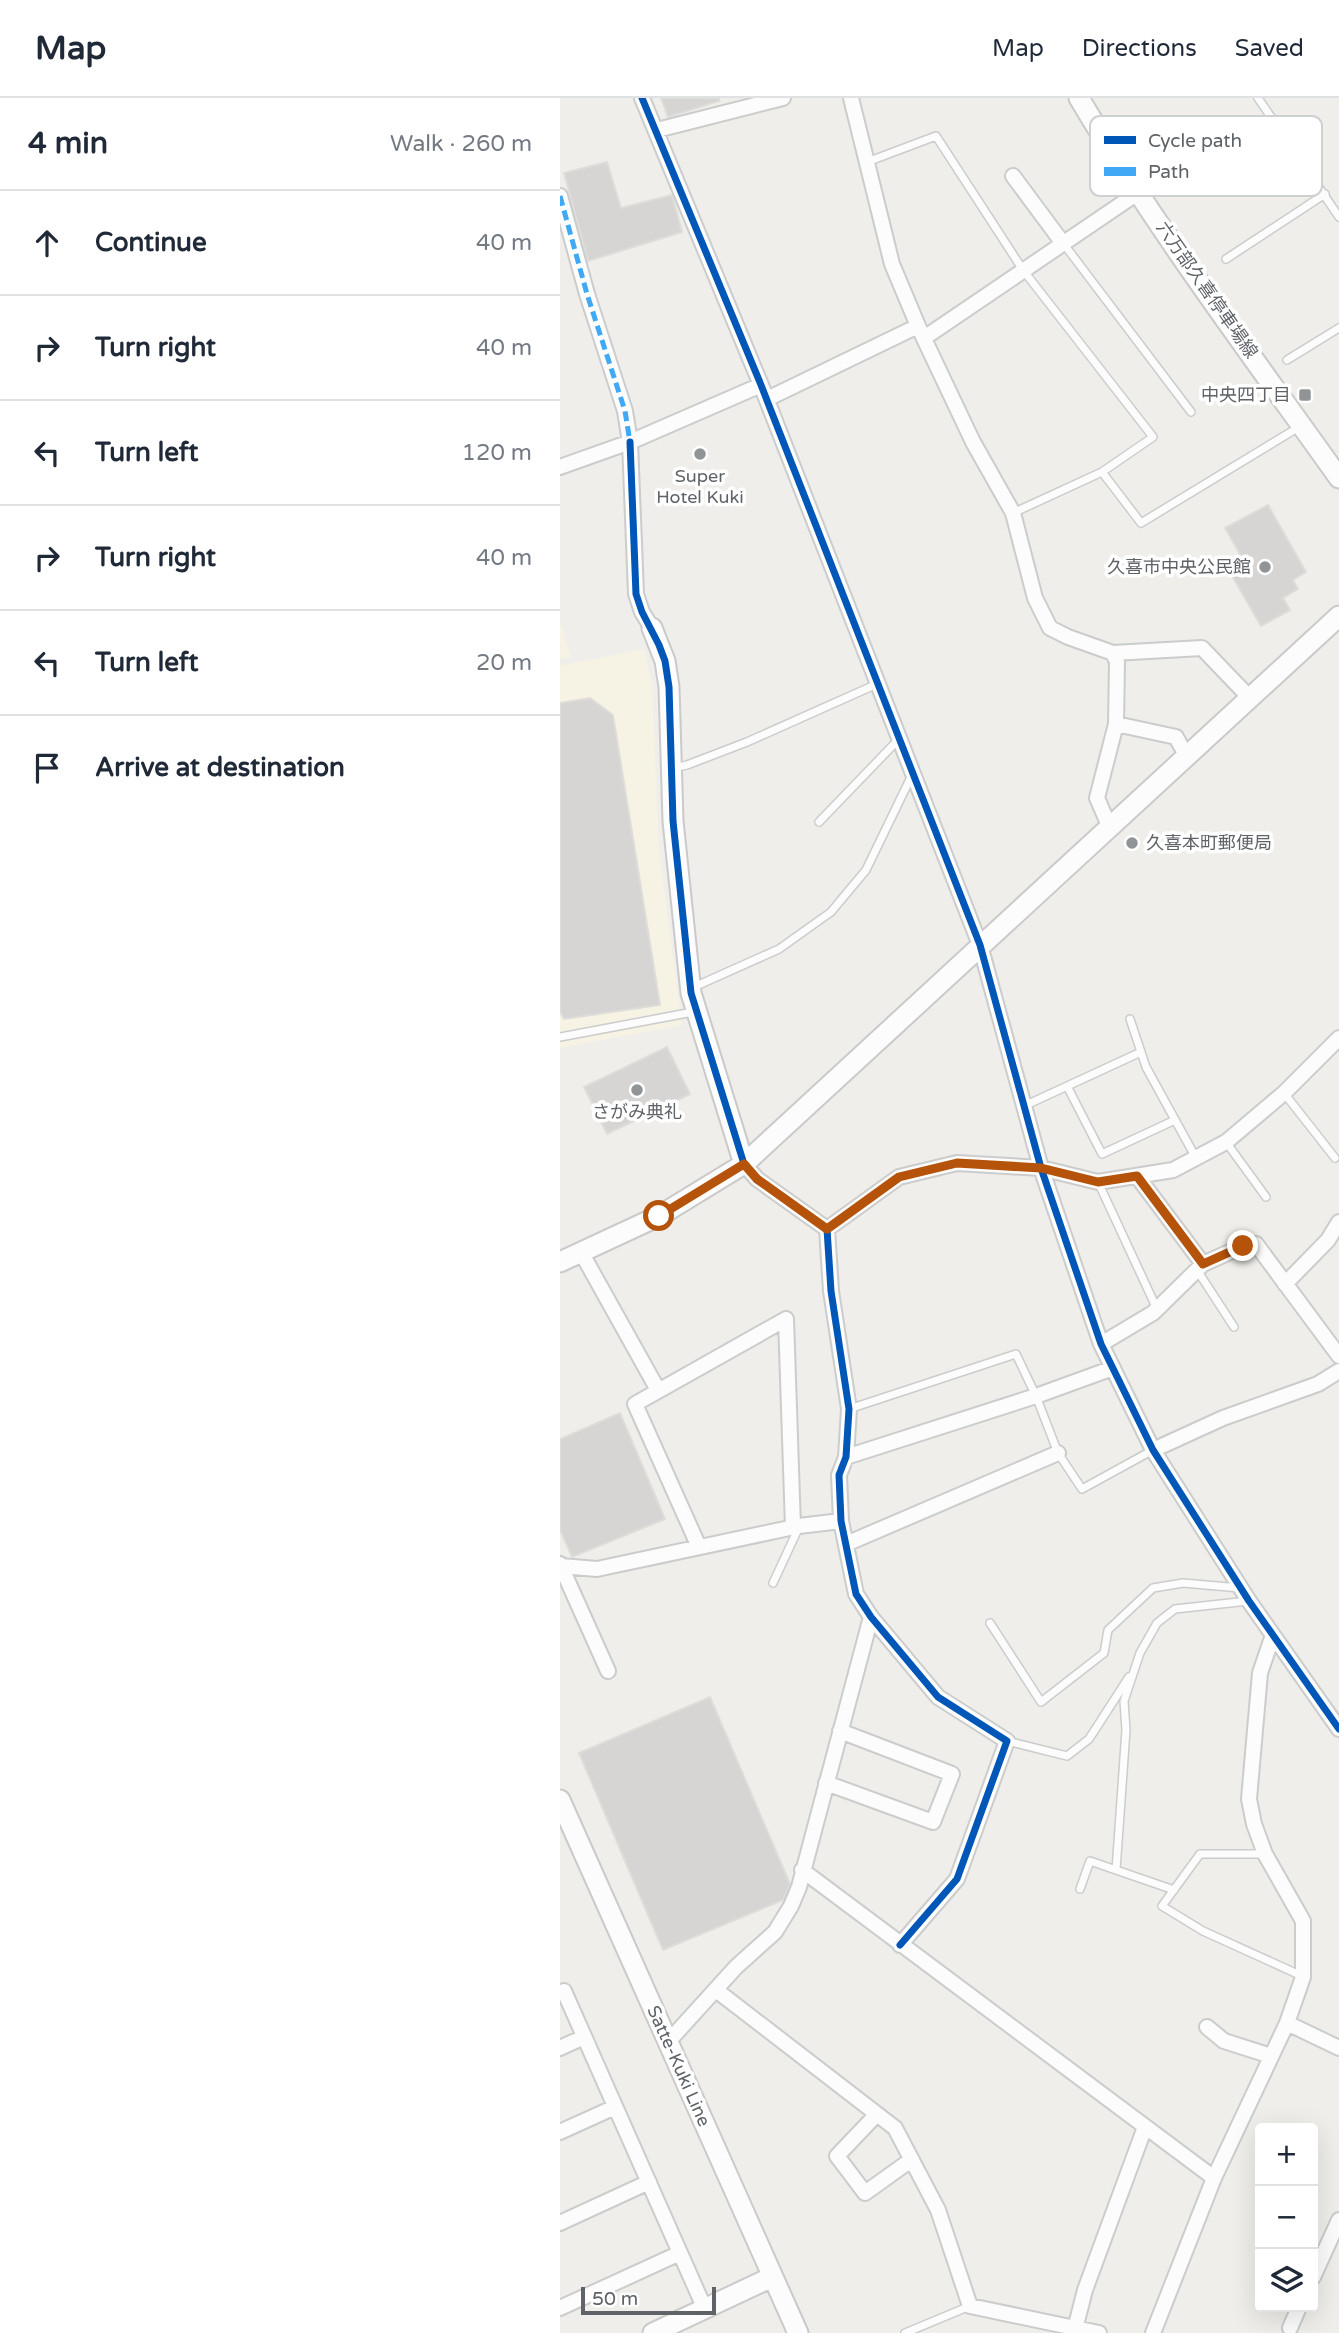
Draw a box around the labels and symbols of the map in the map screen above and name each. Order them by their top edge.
legend [1090,116,1322,196]
text: Cycle path [1148,130,1242,152]
text: Path [1148,161,1190,183]
street label: 六万部久喜停車場線 [1152,217,1262,363]
place label: 中央四丁目 [1201,384,1291,406]
marker: 中央四丁目 [1297,387,1313,403]
marker: Super Hotel Kuki [692,446,708,462]
place label: Super Hotel Kuki [656,465,744,508]
place label: 久喜市中央公民館 [1107,556,1251,578]
marker: 久喜市中央公民館 [1257,559,1273,575]
place label: 久喜本町郵便局 [1146,832,1272,854]
marker: 久喜本町郵便局 [1124,835,1140,851]
marker: さがみ典礼 [629,1082,645,1098]
place label: さがみ典礼 [592,1101,682,1123]
route start [643,1200,674,1231]
route end [1227,1230,1258,1261]
street label: Satte-Kuki Line [642,2002,716,2130]
scale bar [581,2284,716,2316]

